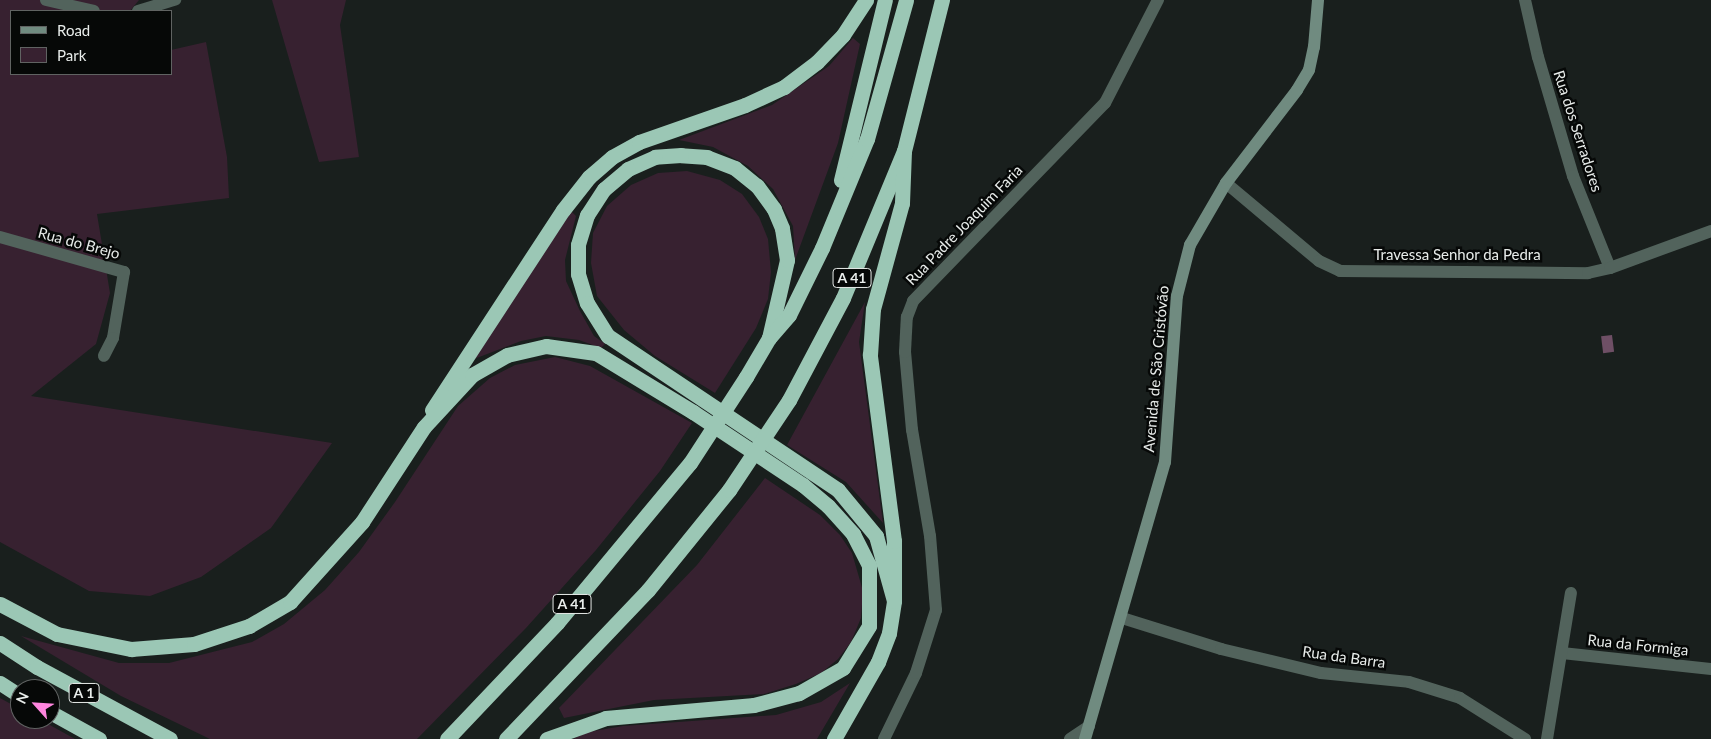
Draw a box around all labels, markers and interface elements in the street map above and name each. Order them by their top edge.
legend [10,10,172,75]
text: Road [57,21,90,39]
text: Park [57,46,86,64]
street label: Rua dos Serradores [1550,68,1606,194]
street label: Rua Padre Joaquim Faria [902,161,1026,289]
street label: Rua do Brejo [36,223,122,263]
street label: Travessa Senhor da Pedra [1373,246,1541,264]
road number: A 41 [832,266,872,290]
street label: Avenida de São Cristóvão [1140,285,1172,453]
road number: A 41 [552,592,592,616]
street label: Rua da Formiga [1587,631,1689,659]
street label: Rua da Barra [1301,642,1387,672]
north arrow [10,679,60,729]
road number: A 1 [68,681,100,704]
text: N [12,689,32,706]

